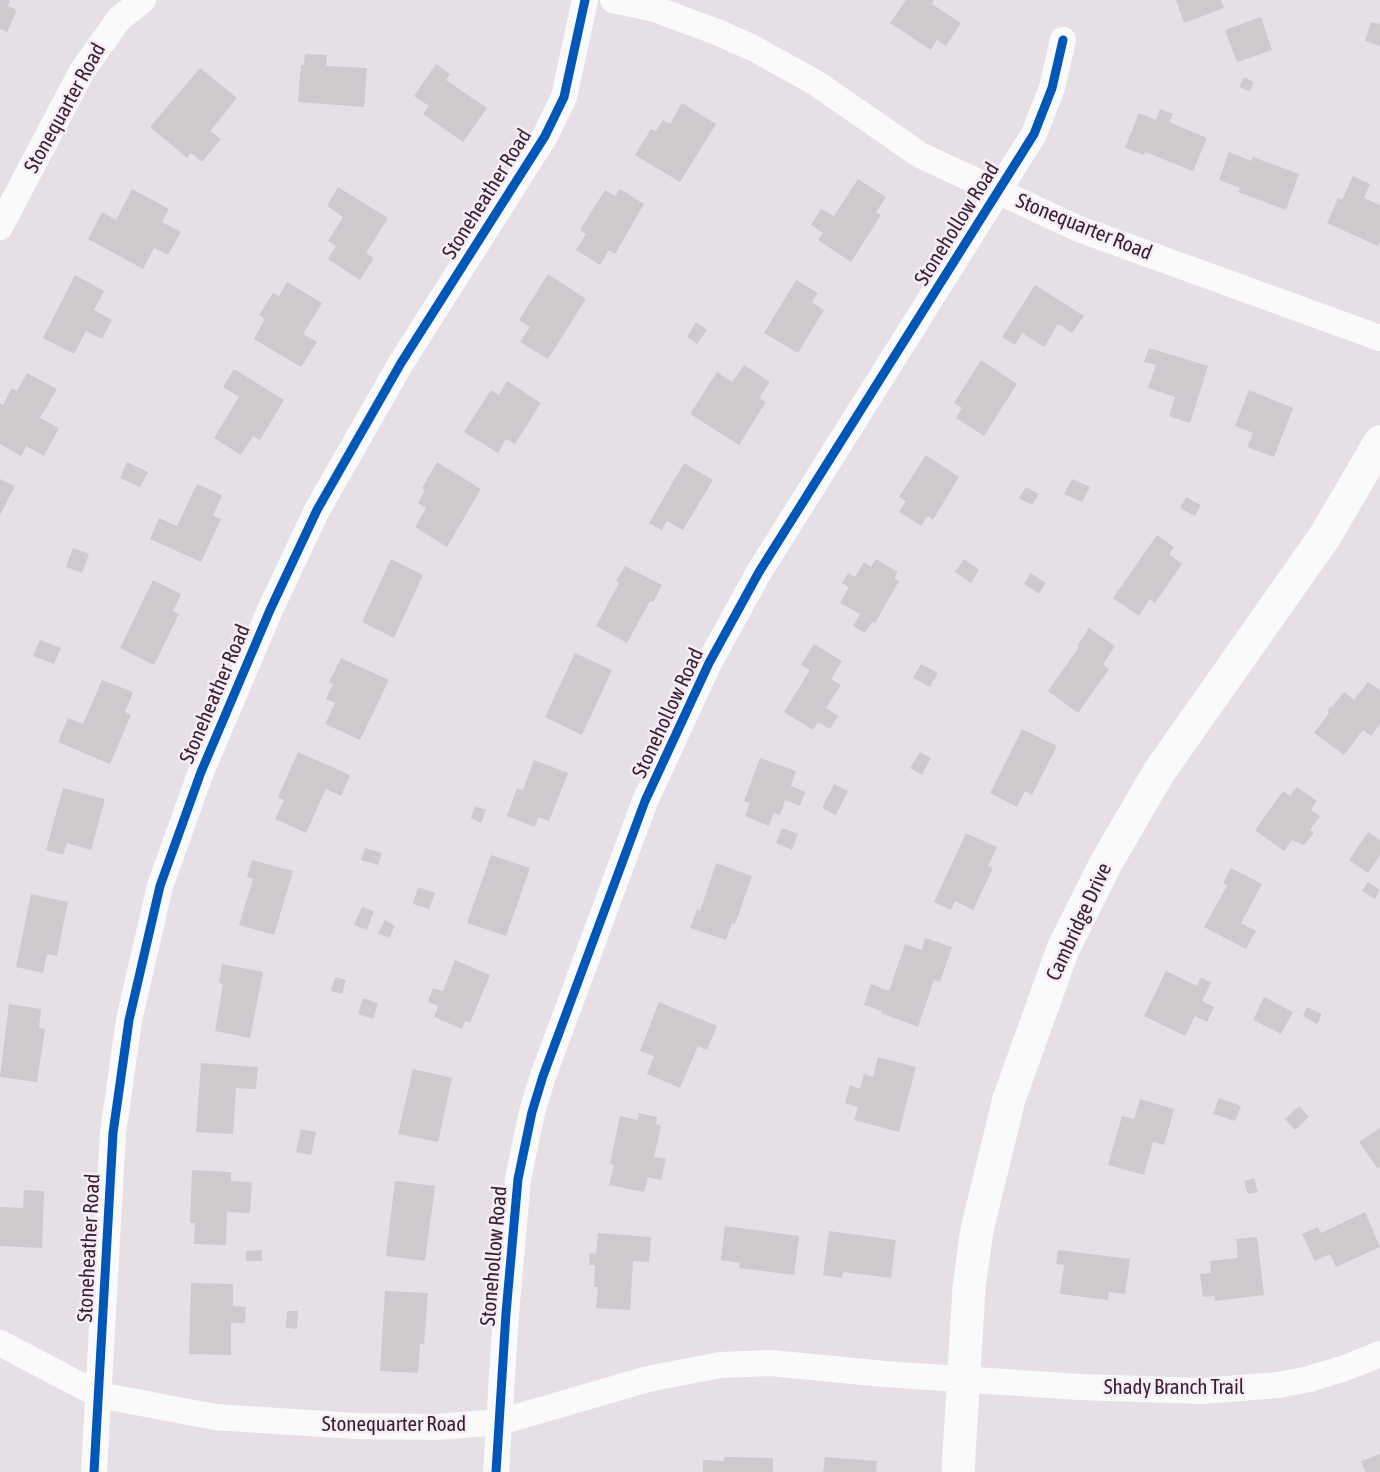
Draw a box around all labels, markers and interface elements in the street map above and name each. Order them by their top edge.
street label: Stonequarter Road [19,39,111,177]
street label: Stoneheather Road [437,124,537,264]
street label: Stonehollow Road [909,158,1005,290]
street label: Stonequarter Road [1012,188,1156,266]
street label: Stoneheather Road [174,621,256,767]
street label: Stonehollow Road [627,644,709,782]
street label: Cambridge Drive [1041,859,1117,985]
street label: Stoneheather Road [73,1173,105,1323]
street label: Stonehollow Road [475,1185,513,1327]
street label: Shady Branch Trail [1104,1374,1244,1400]
street label: Stonequarter Road [322,1411,466,1437]

